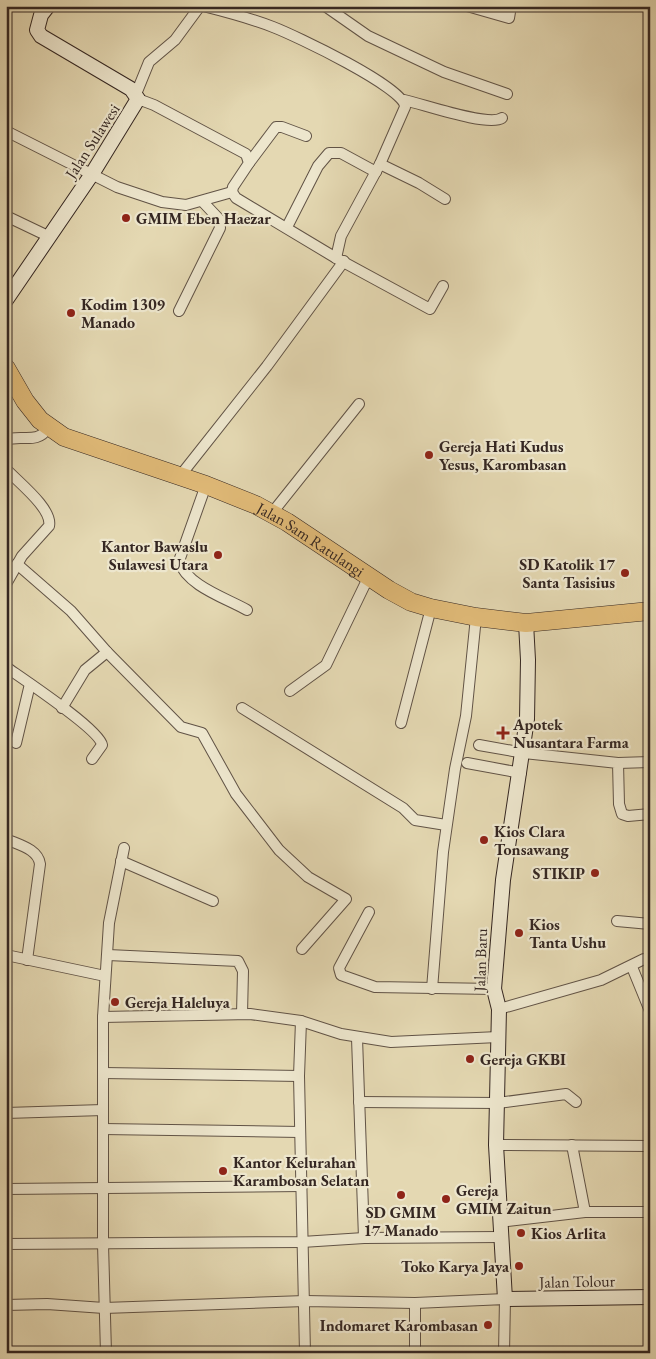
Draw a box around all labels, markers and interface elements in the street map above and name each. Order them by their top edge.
street label: Jalan Sulawesi [59,100,125,184]
place label: GMIM Eben Haezar [136,208,271,229]
marker: GMIM Eben Haezar [120,212,132,224]
place label: Kodim 1309 Manado [81,294,166,333]
marker: Kodim 1309 Manado [65,307,77,319]
place label: Gereja Hati Kudus Yesus, Karombasan [439,436,566,475]
marker: Gereja Hati Kudus Yesus, Karombasan [423,449,435,461]
street label: Jalan Sam Ratulangi [251,496,369,582]
place label: Kantor Bawaslu Sulawesi Utara [101,536,209,575]
marker: Kantor Bawaslu Sulawesi Utara [212,549,224,561]
place label: SD Katolik 17 Santa Tasisius [519,554,616,593]
marker: SD Katolik 17 Santa Tasisius [619,567,631,579]
place label: Apotek Nusantara Farma [512,714,630,753]
marker: Apotek Nusantara Farma [497,727,509,739]
place label: Kios Clara Tonsawang [494,821,570,860]
marker: Kios Clara Tonsawang [478,834,490,846]
place label: STIKIP [532,863,585,884]
marker: STIKIP [589,867,601,879]
place label: Kios Tanta Ushu [529,914,606,953]
street label: Jalan Baru [469,927,492,994]
marker: Kios Tanta Ushu [513,927,525,939]
place label: Gereja Haleluya [125,992,231,1013]
marker: Gereja Haleluya [109,996,121,1008]
place label: Gereja GKBI [480,1049,566,1070]
marker: Gereja GKBI [464,1053,476,1065]
place label: Kantor Kelurahan Karambosan Selatan [233,1152,369,1191]
marker: Kantor Kelurahan Karambosan Selatan [217,1165,229,1177]
place label: Gereja GMIM Zaitun [456,1180,552,1219]
marker: SD GMIM 17 Manado [395,1189,407,1201]
marker: Gereja GMIM Zaitun [440,1193,452,1205]
place label: SD GMIM 17 Manado [364,1202,438,1241]
place label: Kios Arlita [531,1223,607,1244]
marker: Kios Arlita [515,1227,527,1239]
place label: Toko Karya Jaya [401,1256,510,1277]
marker: Toko Karya Jaya [513,1260,525,1272]
street label: Jalan Tolour [537,1270,616,1293]
place label: Indomaret Karombasan [320,1315,478,1336]
marker: Indomaret Karombasan [482,1319,494,1331]

